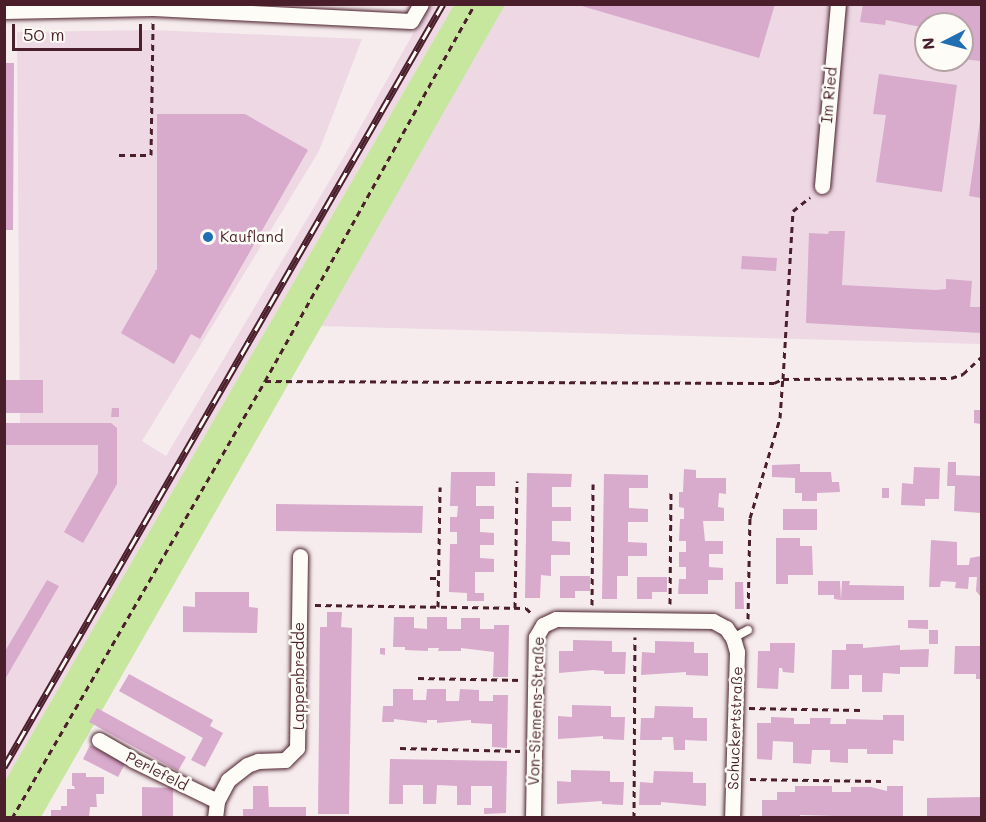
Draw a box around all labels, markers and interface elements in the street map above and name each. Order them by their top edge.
scale bar [15,12,146,50]
north arrow [914,12,974,72]
text: 50 m [23,22,65,46]
text: N [917,37,939,51]
street label: Im Ried [818,66,840,124]
place label: Kaufland [220,228,283,246]
marker: Kaufland [201,230,215,244]
street label: Lappenbredde [290,622,308,730]
street label: Von-Siemens-Straße [524,636,548,786]
street label: Schuckertstraße [724,666,746,790]
street label: Perlefeld [123,748,191,794]

